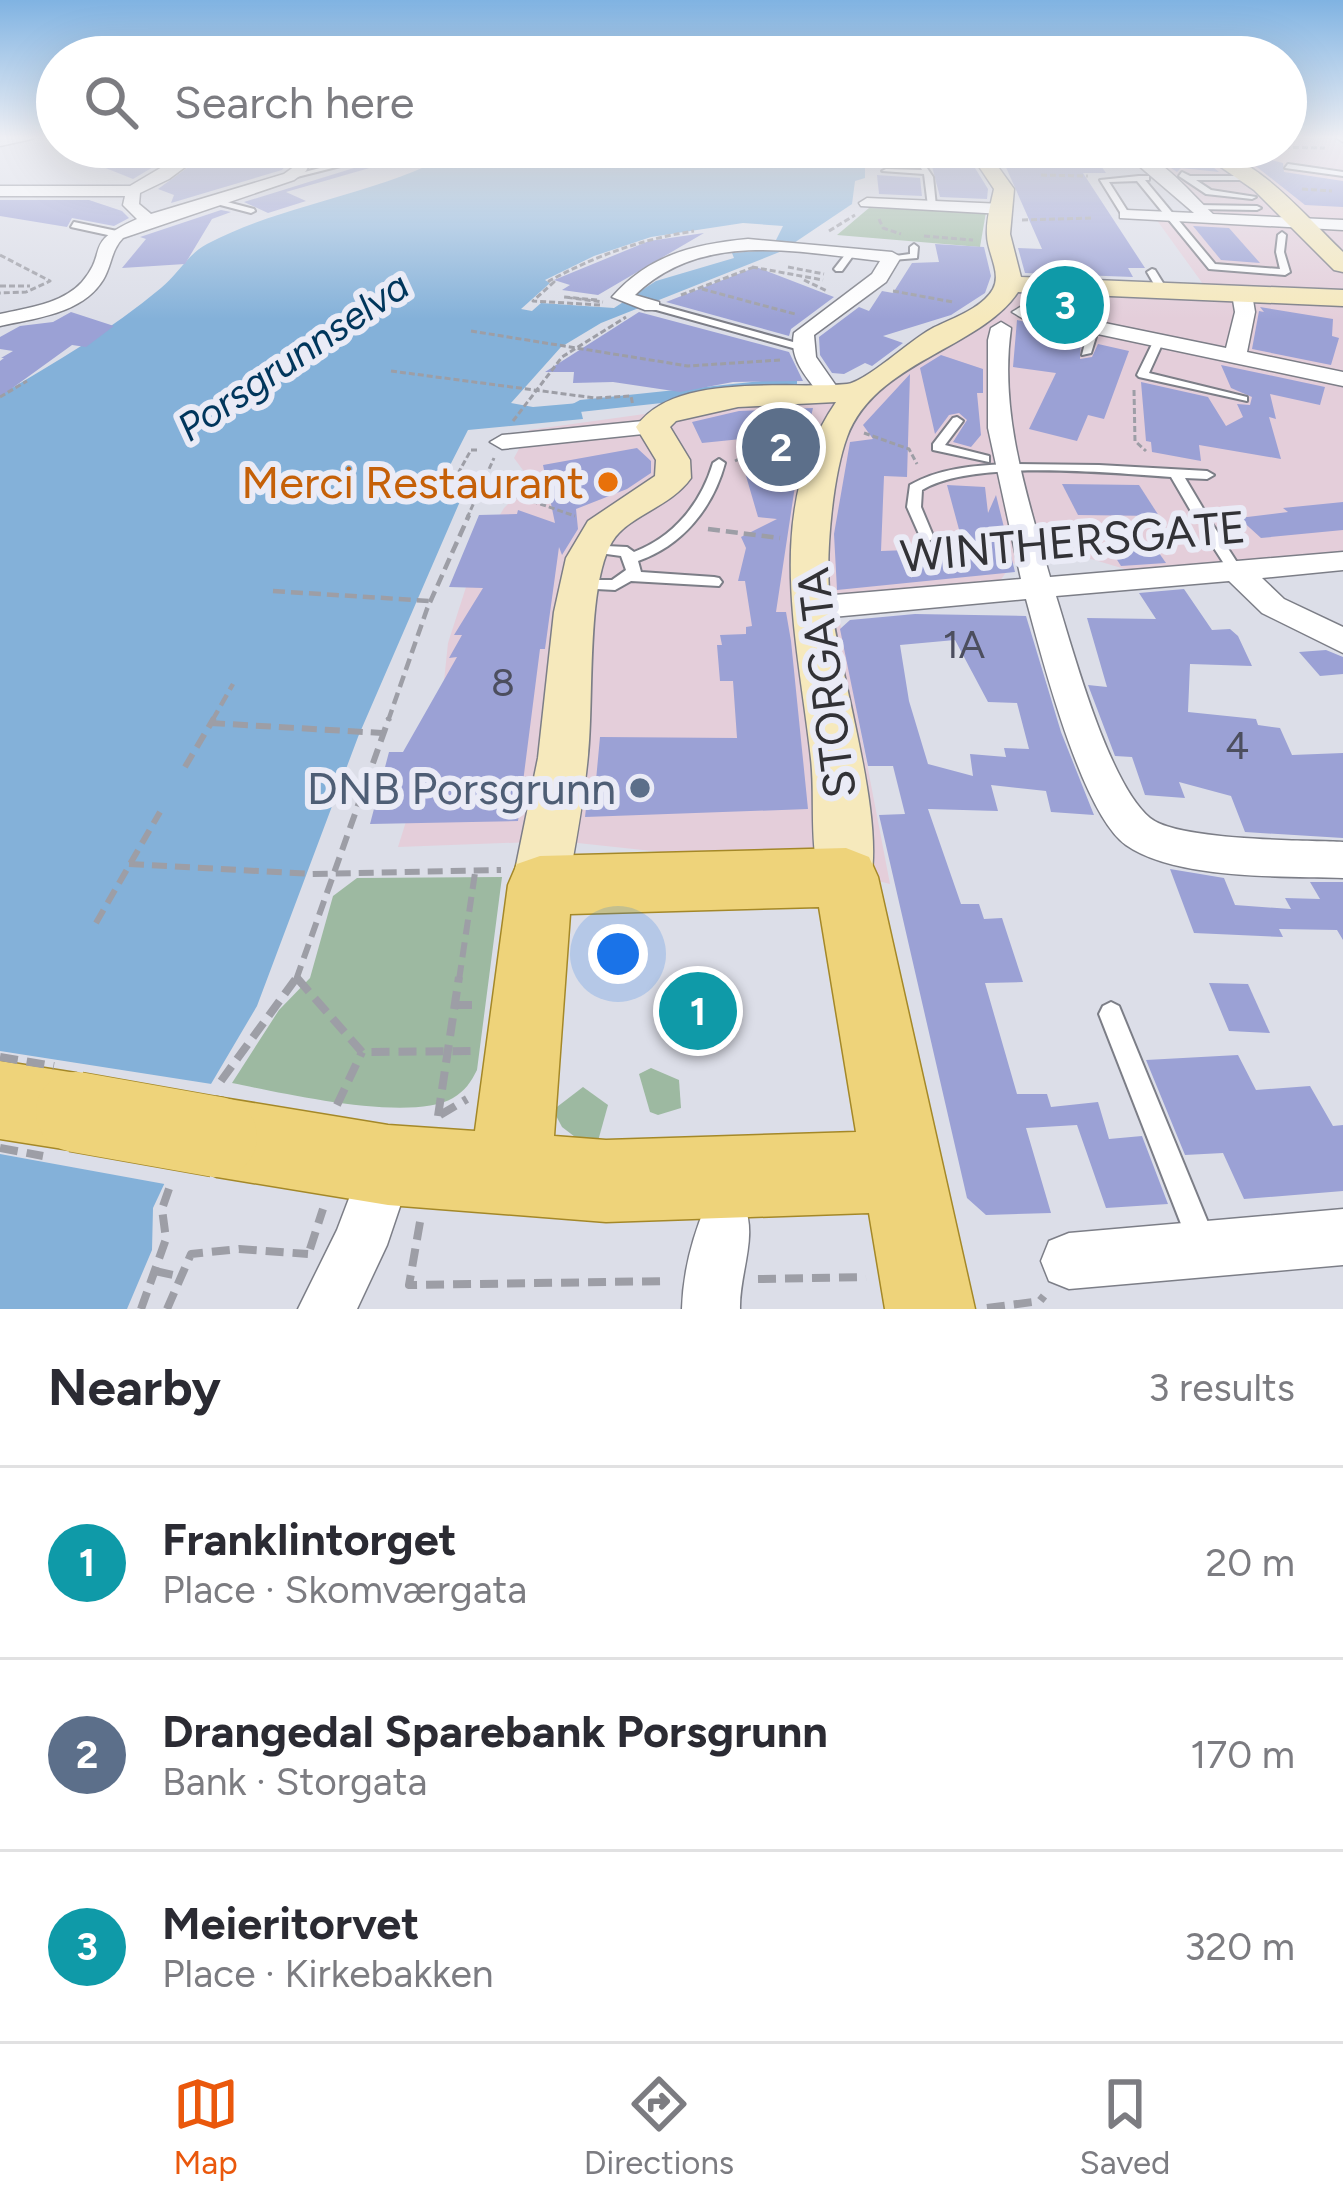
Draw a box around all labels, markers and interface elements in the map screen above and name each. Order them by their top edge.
search box [36,36,1307,168]
icon: search [78,69,144,135]
text: Search here [174,75,414,129]
pin: 3 [1026,260,1104,350]
water label: Porsgrunnselva [169,262,418,451]
pin: 2 [742,402,820,492]
place label: Merci Restaurant [241,455,584,509]
marker: Merci Restaurant [595,469,621,495]
street label: WINTHERSGATE [898,499,1248,583]
street label: STORGATA [785,564,867,801]
house number: 1A [943,621,986,668]
house number: 8 [491,659,515,706]
house number: 4 [1225,722,1249,769]
place label: DNB Porsgrunn [307,761,616,815]
marker: DNB Porsgrunn [627,775,653,801]
your location [588,924,648,984]
pin: 1 [659,966,737,1056]
text: Nearby [48,1357,221,1418]
text: 3 results [1148,1364,1295,1411]
text: Franklintorget [162,1512,457,1566]
text: 1 [79,1539,95,1586]
text: 20 m [1205,1539,1295,1586]
text: Place · Skomværgata [162,1566,527,1613]
text: Drangedal Sparebank Porsgrunn [162,1704,828,1758]
text: 2 [76,1731,98,1778]
text: 170 m [1190,1731,1295,1778]
text: Bank · Storgata [162,1758,427,1805]
text: Meieritorvet [162,1896,419,1950]
text: 3 [76,1923,98,1970]
text: 320 m [1184,1923,1295,1970]
text: Place · Kirkebakken [162,1950,494,1997]
tab: Map [173,2071,239,2182]
tab: Directions [584,2071,734,2182]
tab: Saved [1079,2071,1170,2182]

